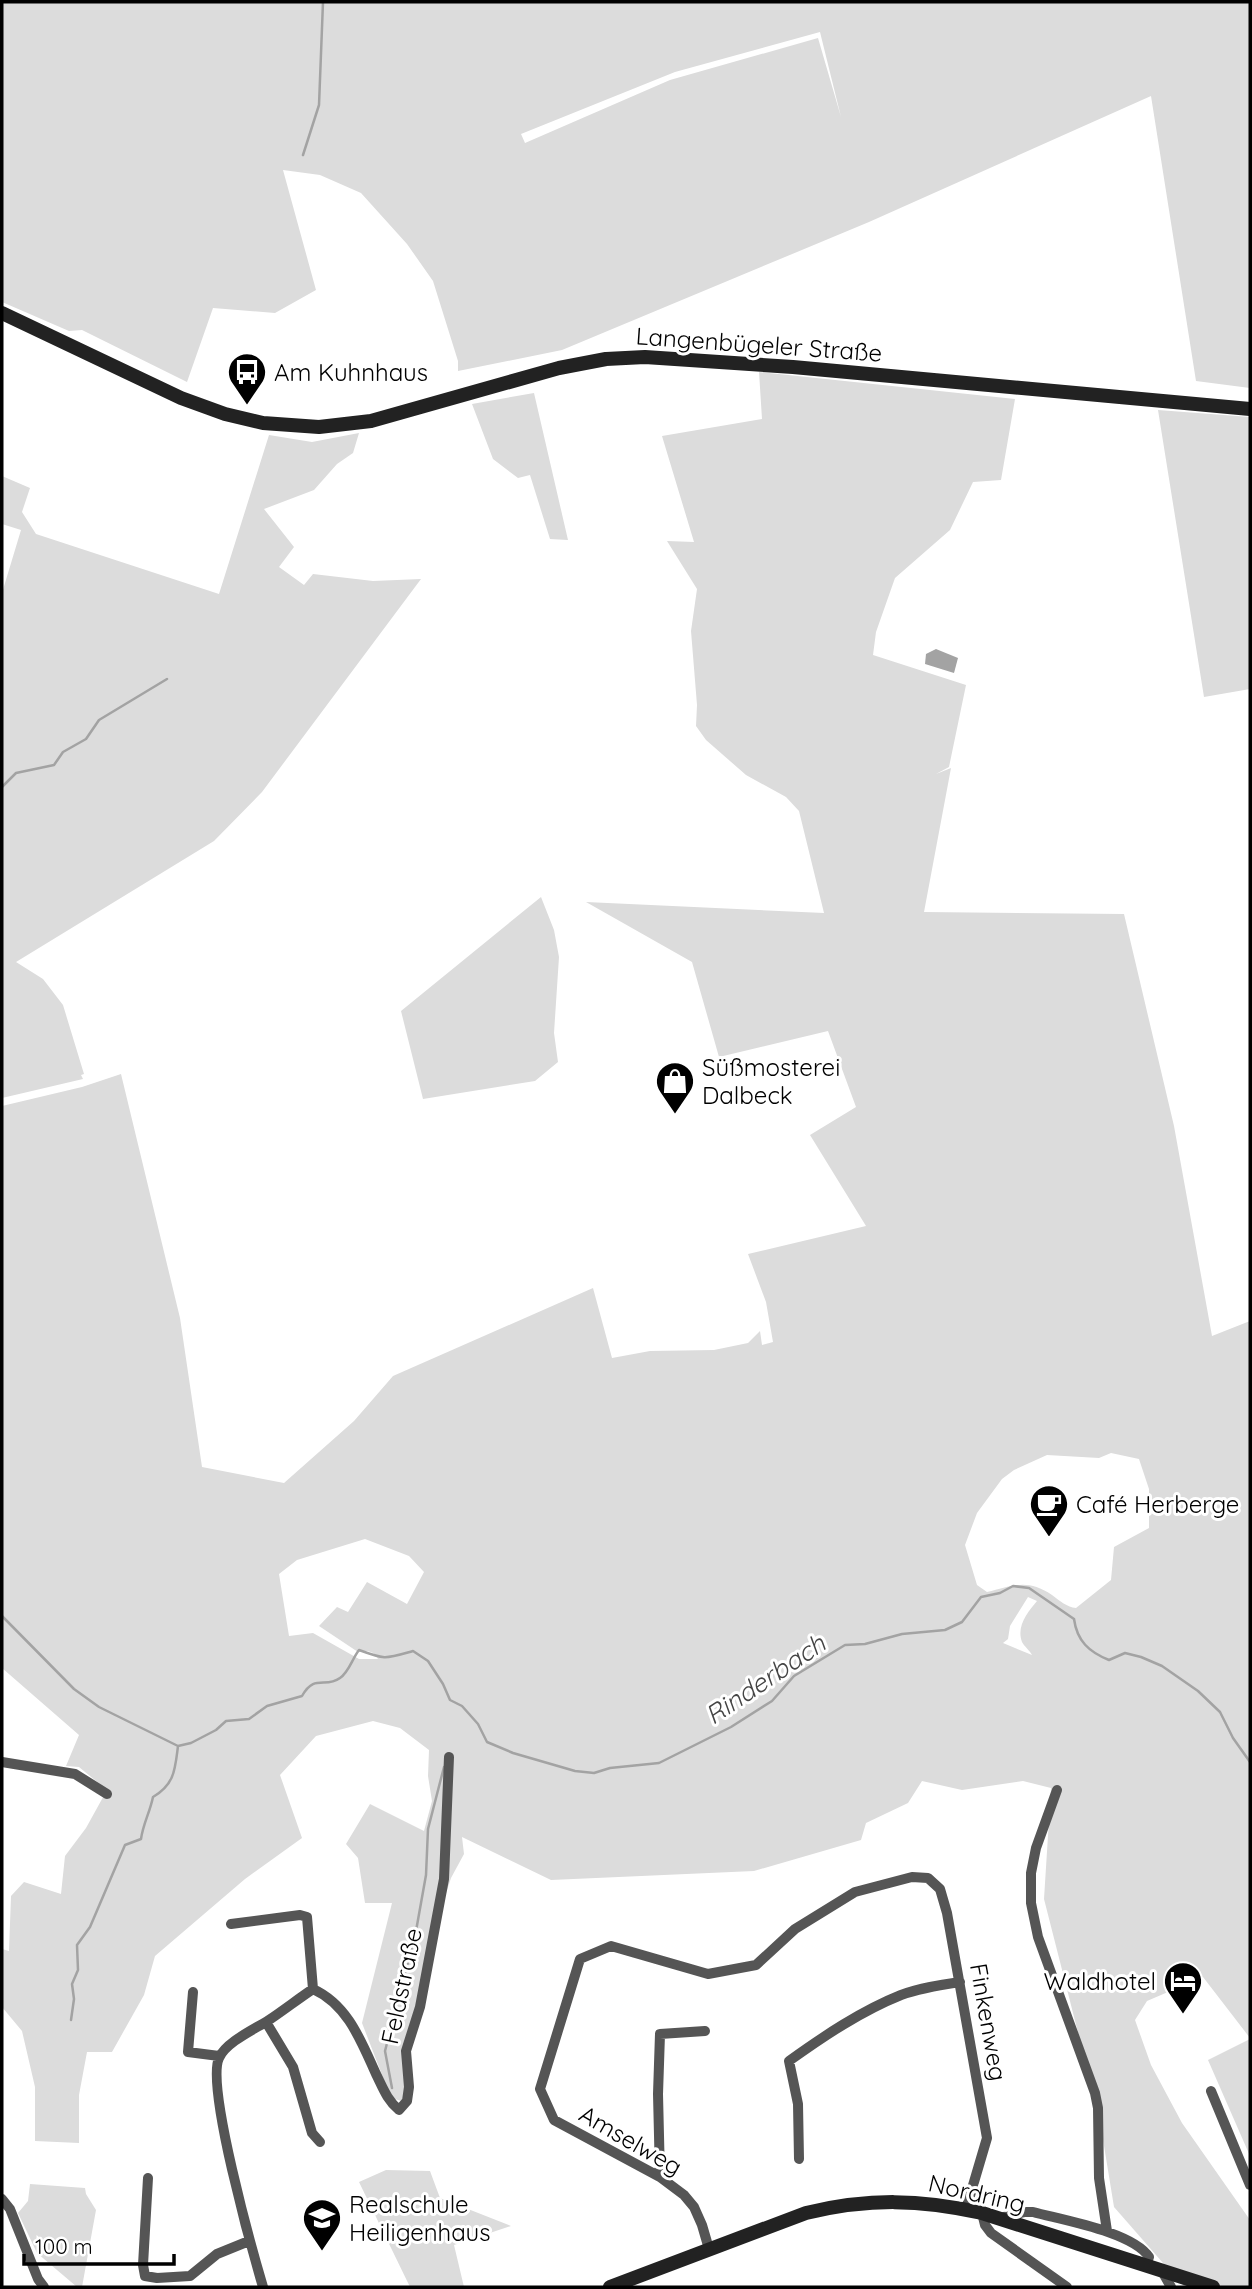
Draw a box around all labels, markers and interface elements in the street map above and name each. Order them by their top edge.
street label: Langenbügeler Straße [635,320,883,368]
bus stop icon: Am Kuhnhaus [226,351,268,406]
place label: Am Kuhnhaus [274,357,428,387]
place label: Süßmosterei Dalbeck [702,1052,840,1110]
shop icon: Süßmosterei Dalbeck [654,1060,696,1115]
cafe icon: Café Herberge [1028,1483,1070,1538]
place label: Café Herberge [1076,1489,1239,1519]
water label: Rinderbach [698,1626,833,1731]
street label: Feldstraße [374,1925,428,2047]
hotel icon: Waldhotel [1162,1960,1204,2015]
street label: Finkenweg [964,1961,1014,2083]
place label: Waldhotel [1043,1966,1156,1996]
street label: Amselweg [574,2099,688,2181]
street label: Nordring [926,2167,1028,2219]
place label: Realschule Heiligenhaus [349,2189,490,2247]
school or university icon: Realschule Heiligenhaus [301,2197,343,2252]
scale bar [24,2222,175,2266]
text: 100 m [35,2233,93,2259]

